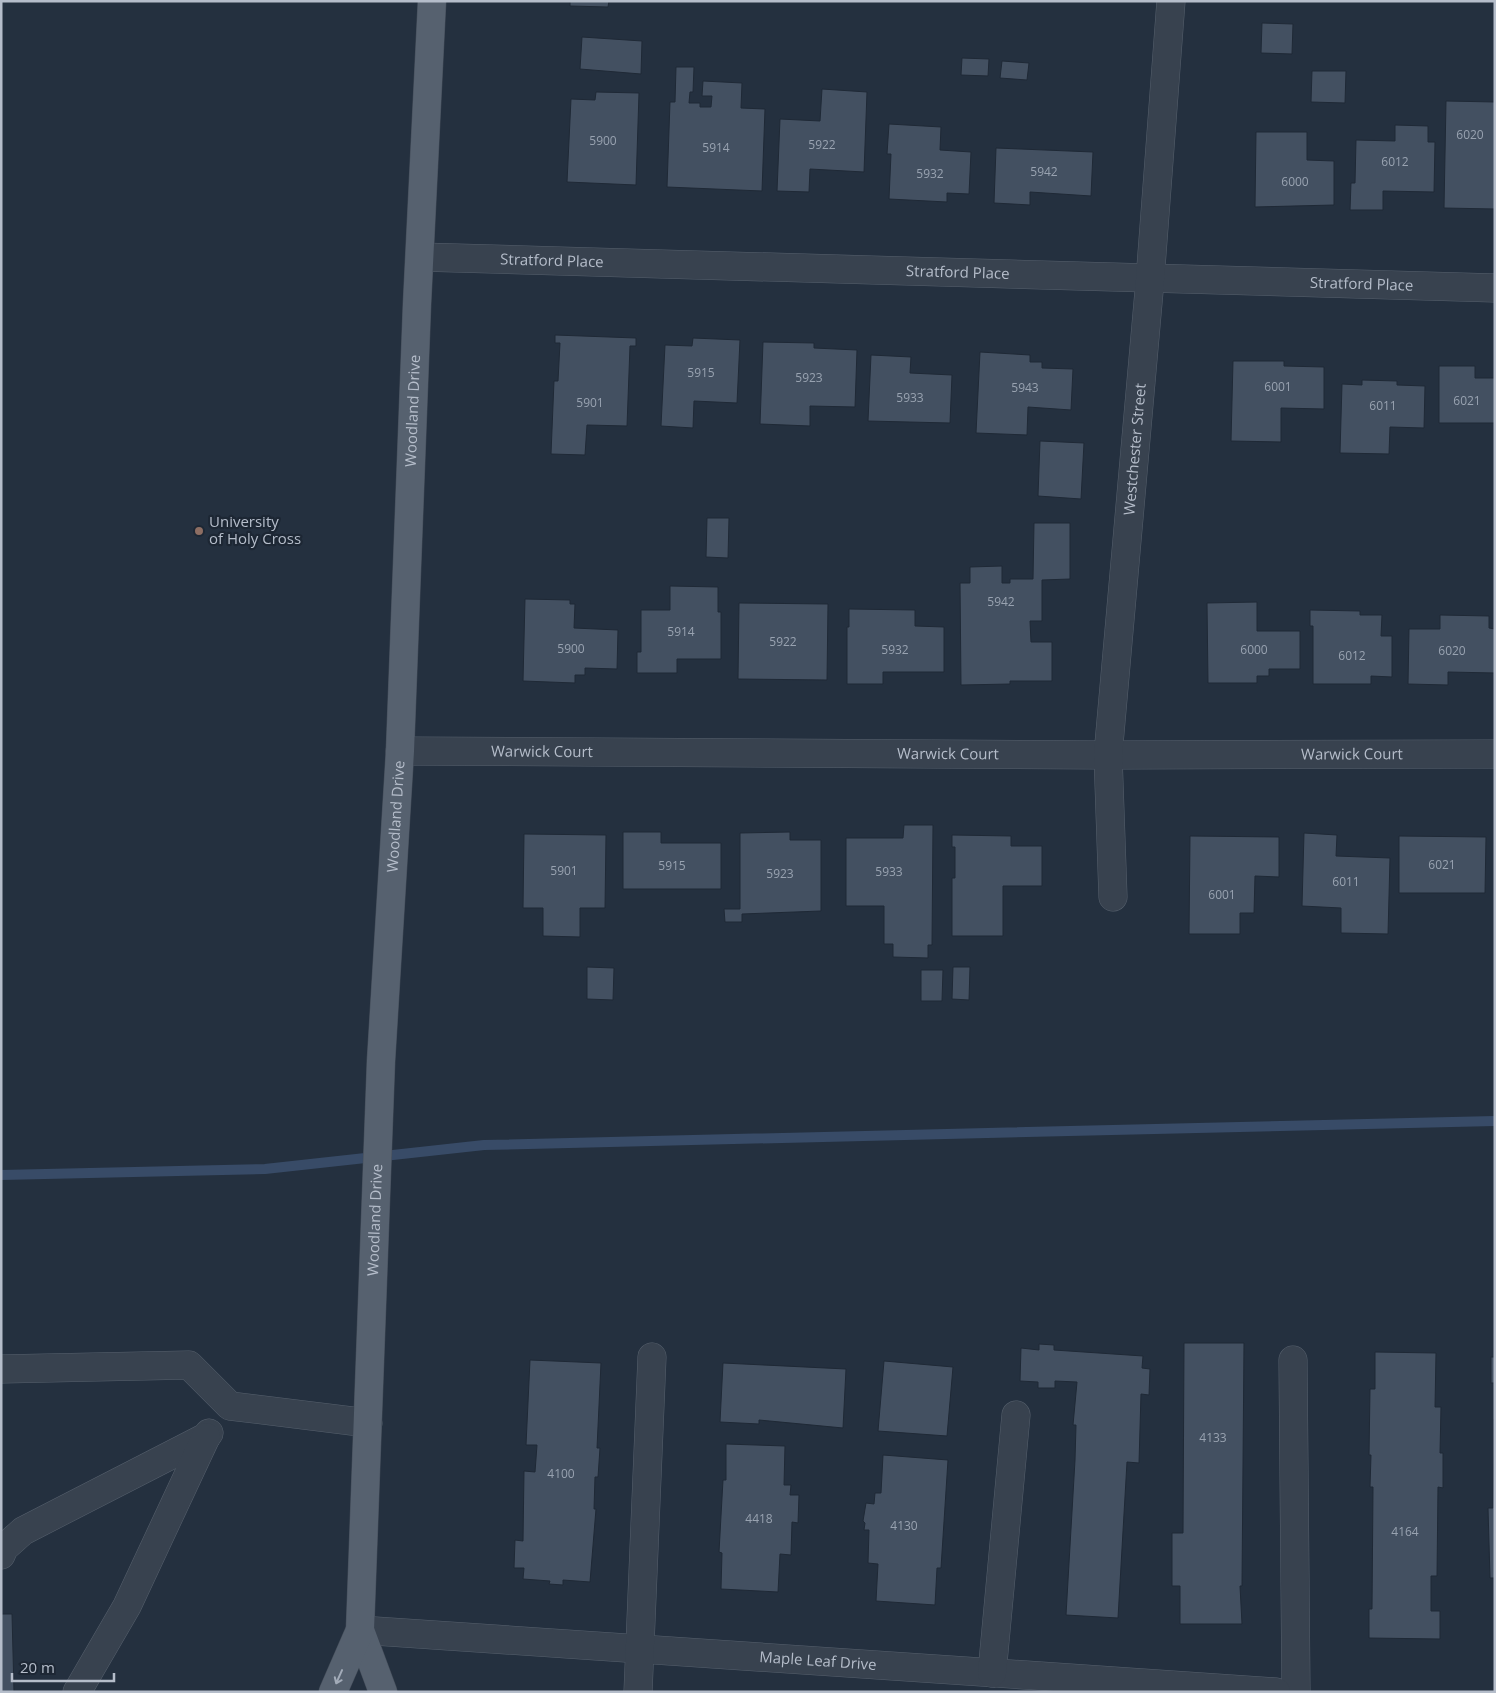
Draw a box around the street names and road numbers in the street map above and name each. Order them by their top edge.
street label: Stratford Place [500,248,604,271]
street label: Stratford Place [906,260,1010,283]
street label: Stratford Place [1310,272,1414,295]
street label: Woodland Drive [400,354,424,467]
street label: Westchester Street [1118,382,1150,516]
street label: Warwick Court [491,741,593,761]
street label: Warwick Court [897,743,999,763]
street label: Warwick Court [1301,743,1403,764]
street label: Woodland Drive [382,760,408,873]
street label: Woodland Drive [362,1163,386,1276]
street label: Maple Leaf Drive [759,1646,877,1674]

